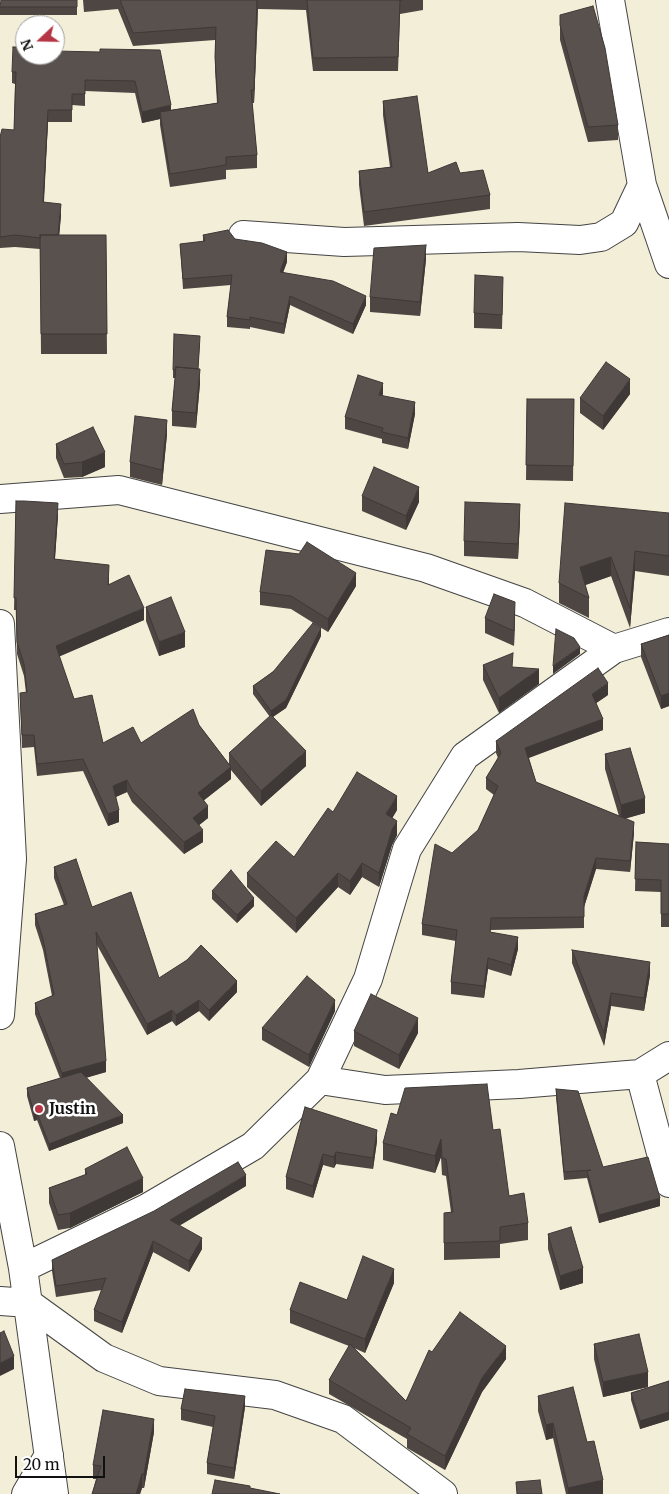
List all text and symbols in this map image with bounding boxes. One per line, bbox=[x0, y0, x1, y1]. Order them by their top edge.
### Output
north arrow bbox=[15, 15, 65, 65]
text: N bbox=[17, 37, 37, 53]
place label: Justin bbox=[49, 1099, 96, 1119]
marker: Justin bbox=[33, 1103, 45, 1115]
scale bar bbox=[18, 1446, 108, 1478]
text: 20 m bbox=[23, 1455, 60, 1474]

